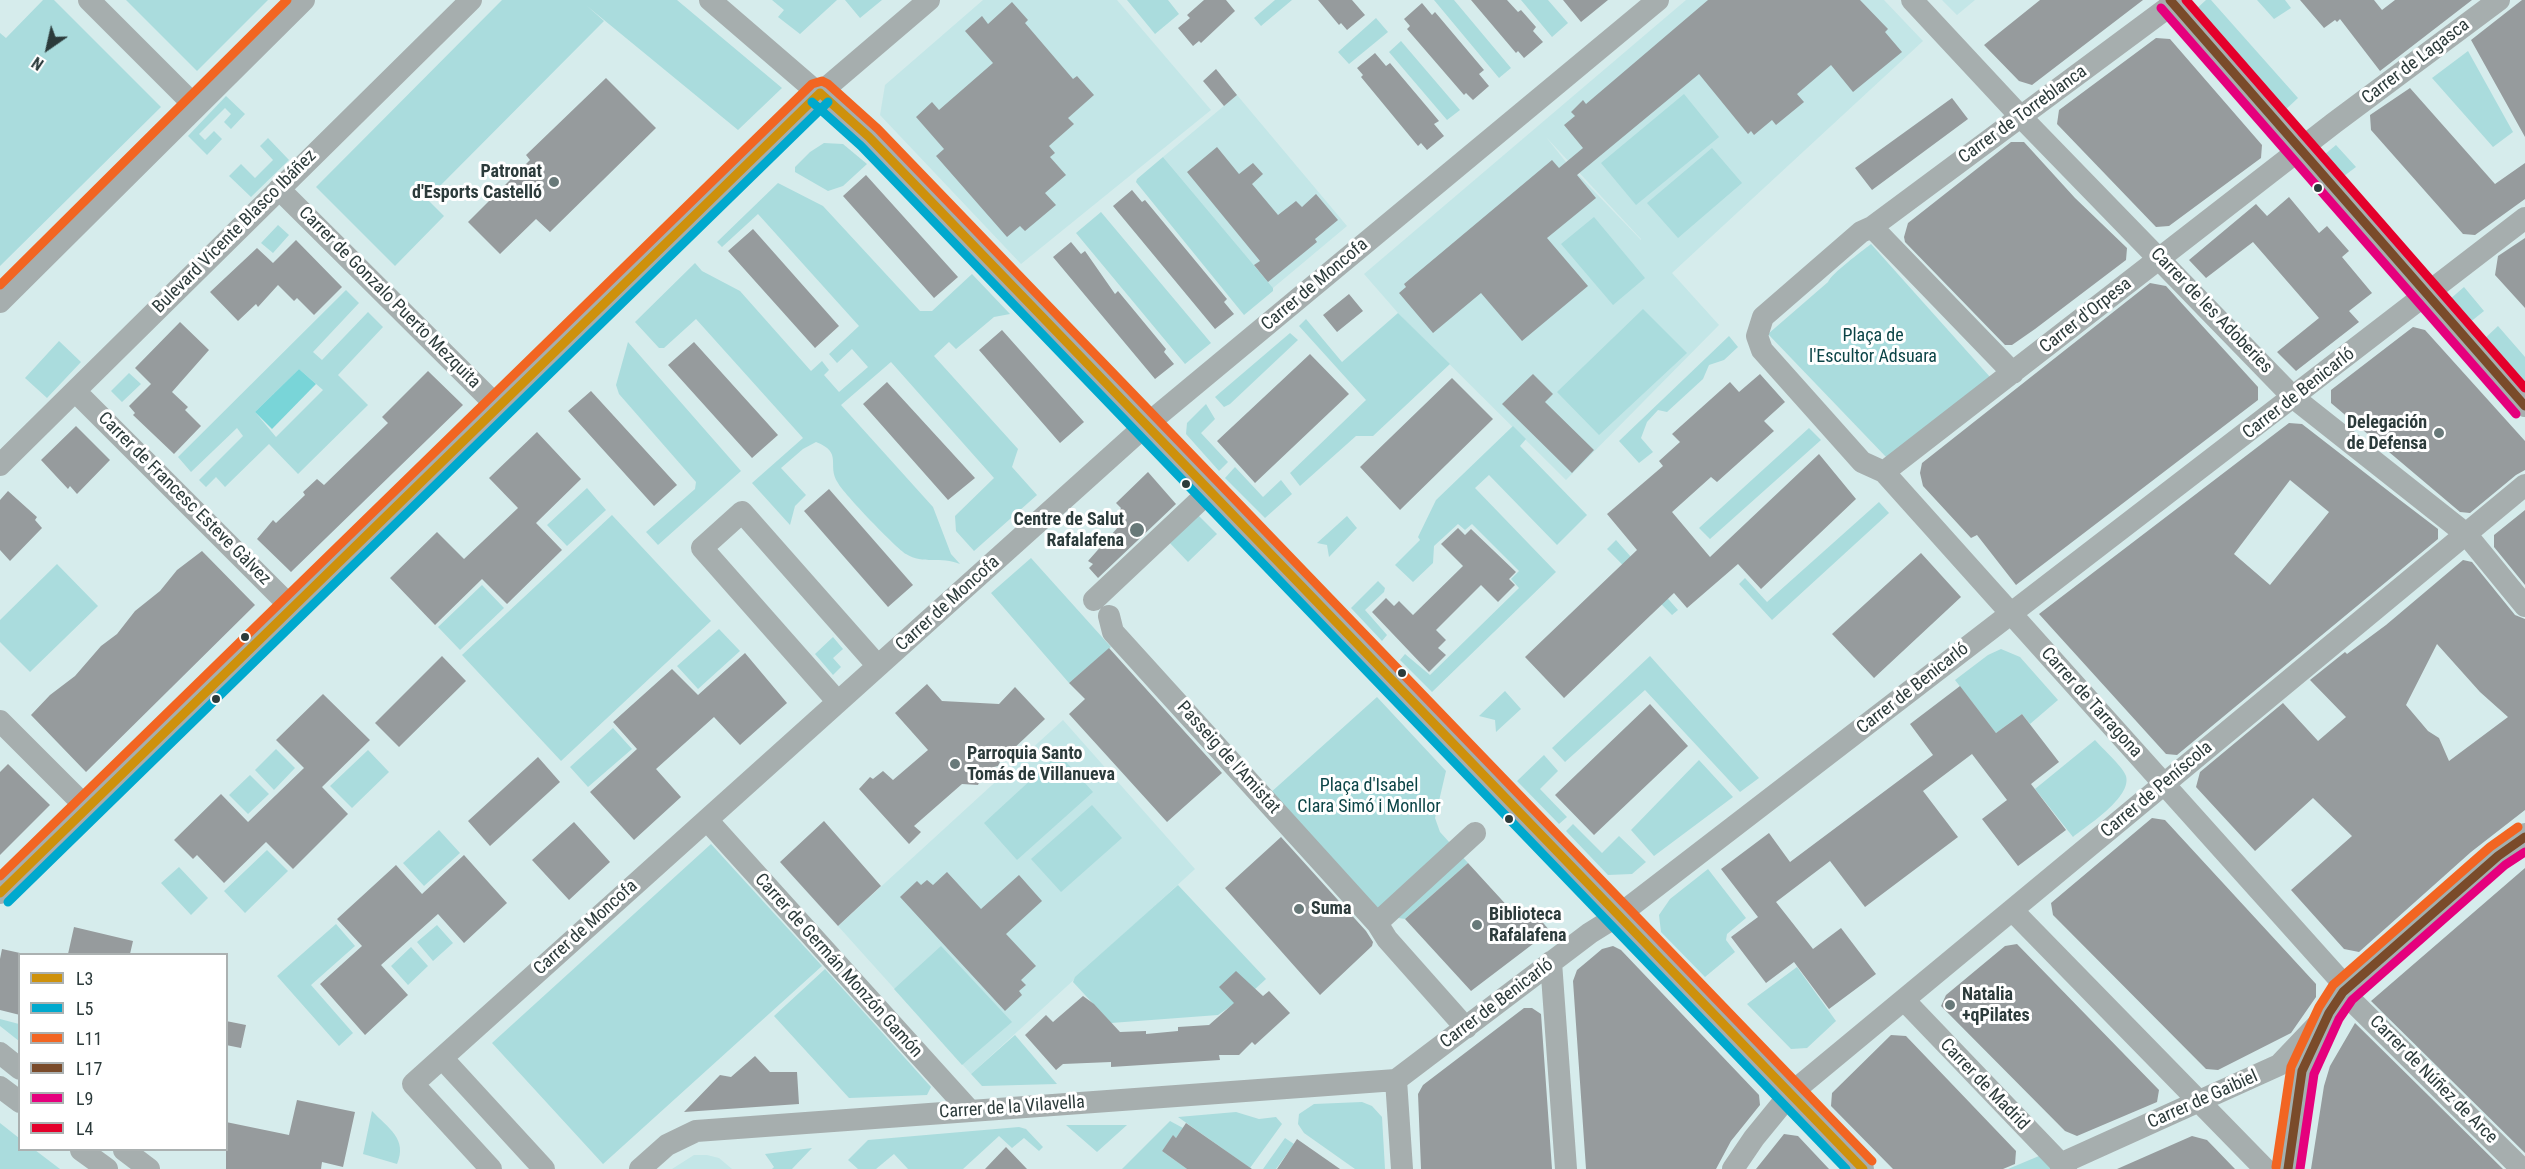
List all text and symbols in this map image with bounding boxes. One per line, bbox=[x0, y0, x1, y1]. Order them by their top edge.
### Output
street label: Carrer de Lagasca bbox=[2358, 15, 2474, 109]
north arrow bbox=[18, 18, 78, 78]
text: N bbox=[28, 53, 47, 74]
street label: Carrer de Torreblanca bbox=[1955, 61, 2091, 169]
street label: Bulevard Vicente Blasco Ibáñez bbox=[149, 146, 321, 318]
place label: Patronat d'Esports Castelló bbox=[412, 161, 542, 204]
marker: Patronat d'Esports Castelló bbox=[547, 175, 561, 189]
unlabelled marker bbox=[2312, 182, 2324, 194]
street label: Carrer de Gonzalo Puerto Mezquita bbox=[294, 203, 484, 393]
street label: Carrer de Moncofa bbox=[1257, 234, 1373, 336]
street label: Carrer de les Adoberies bbox=[2146, 244, 2276, 378]
street label: Carrer d'Orpesa bbox=[2036, 274, 2136, 358]
park label: Plaça de l'Escultor Adsuara bbox=[1809, 325, 1937, 368]
street label: Carrer de Benicarló bbox=[2239, 344, 2359, 444]
street label: Carrer de Francesc Esteve Gàlvez bbox=[93, 408, 275, 590]
place label: Delegación de Defensa bbox=[2347, 412, 2427, 454]
marker: Delegación de Defensa bbox=[2432, 426, 2446, 440]
unlabelled marker bbox=[1180, 478, 1192, 490]
place label: Centre de Salut Rafalafena bbox=[1013, 509, 1124, 552]
marker: Centre de Salut Rafalafena bbox=[1128, 521, 1146, 539]
street label: Carrer de Moncofa bbox=[892, 552, 1004, 656]
unlabelled marker bbox=[239, 631, 251, 643]
street label: Carrer de Benicarló bbox=[1853, 639, 1973, 739]
street label: Carrer de Tarragona bbox=[2036, 644, 2146, 762]
unlabelled marker bbox=[1396, 667, 1408, 679]
unlabelled marker bbox=[210, 693, 222, 705]
street label: Passeig de l'Amistat bbox=[1172, 697, 1284, 819]
street label: Carrer de Peníscola bbox=[2097, 737, 2217, 843]
place label: Parroquia Santo Tomás de Villanueva bbox=[967, 743, 1115, 786]
marker: Parroquia Santo Tomás de Villanueva bbox=[948, 757, 962, 771]
park label: Plaça d'Isabel Clara Simó i Monllor bbox=[1297, 775, 1441, 818]
unlabelled marker bbox=[1503, 813, 1515, 825]
street label: Carrer de Germán Monzón Gamón bbox=[750, 869, 926, 1063]
street label: Carrer de Moncofa bbox=[530, 876, 642, 980]
place label: Suma bbox=[1311, 898, 1351, 920]
marker: Suma bbox=[1292, 902, 1306, 916]
place label: Biblioteca Rafalafena bbox=[1489, 904, 1566, 946]
marker: Biblioteca Rafalafena bbox=[1470, 918, 1484, 932]
legend bbox=[18, 953, 228, 1151]
street label: Carrer de Benicarló bbox=[1436, 954, 1558, 1054]
text: L3 bbox=[76, 968, 93, 989]
place label: Natalia +qPilates bbox=[1962, 984, 2030, 1026]
text: L5 bbox=[76, 998, 93, 1019]
marker: Natalia +qPilates bbox=[1943, 998, 1957, 1012]
street label: Carrer de Núñez de Arce bbox=[2364, 1011, 2502, 1149]
text: L11 bbox=[76, 1028, 102, 1049]
street label: Carrer de Madrid bbox=[1935, 1035, 2033, 1135]
text: L17 bbox=[76, 1058, 102, 1079]
street label: Carrer de Gaibiel bbox=[2145, 1066, 2261, 1134]
text: L9 bbox=[76, 1088, 93, 1109]
street label: Carrer de la Vilavella bbox=[939, 1092, 1085, 1124]
text: L4 bbox=[76, 1118, 93, 1139]

